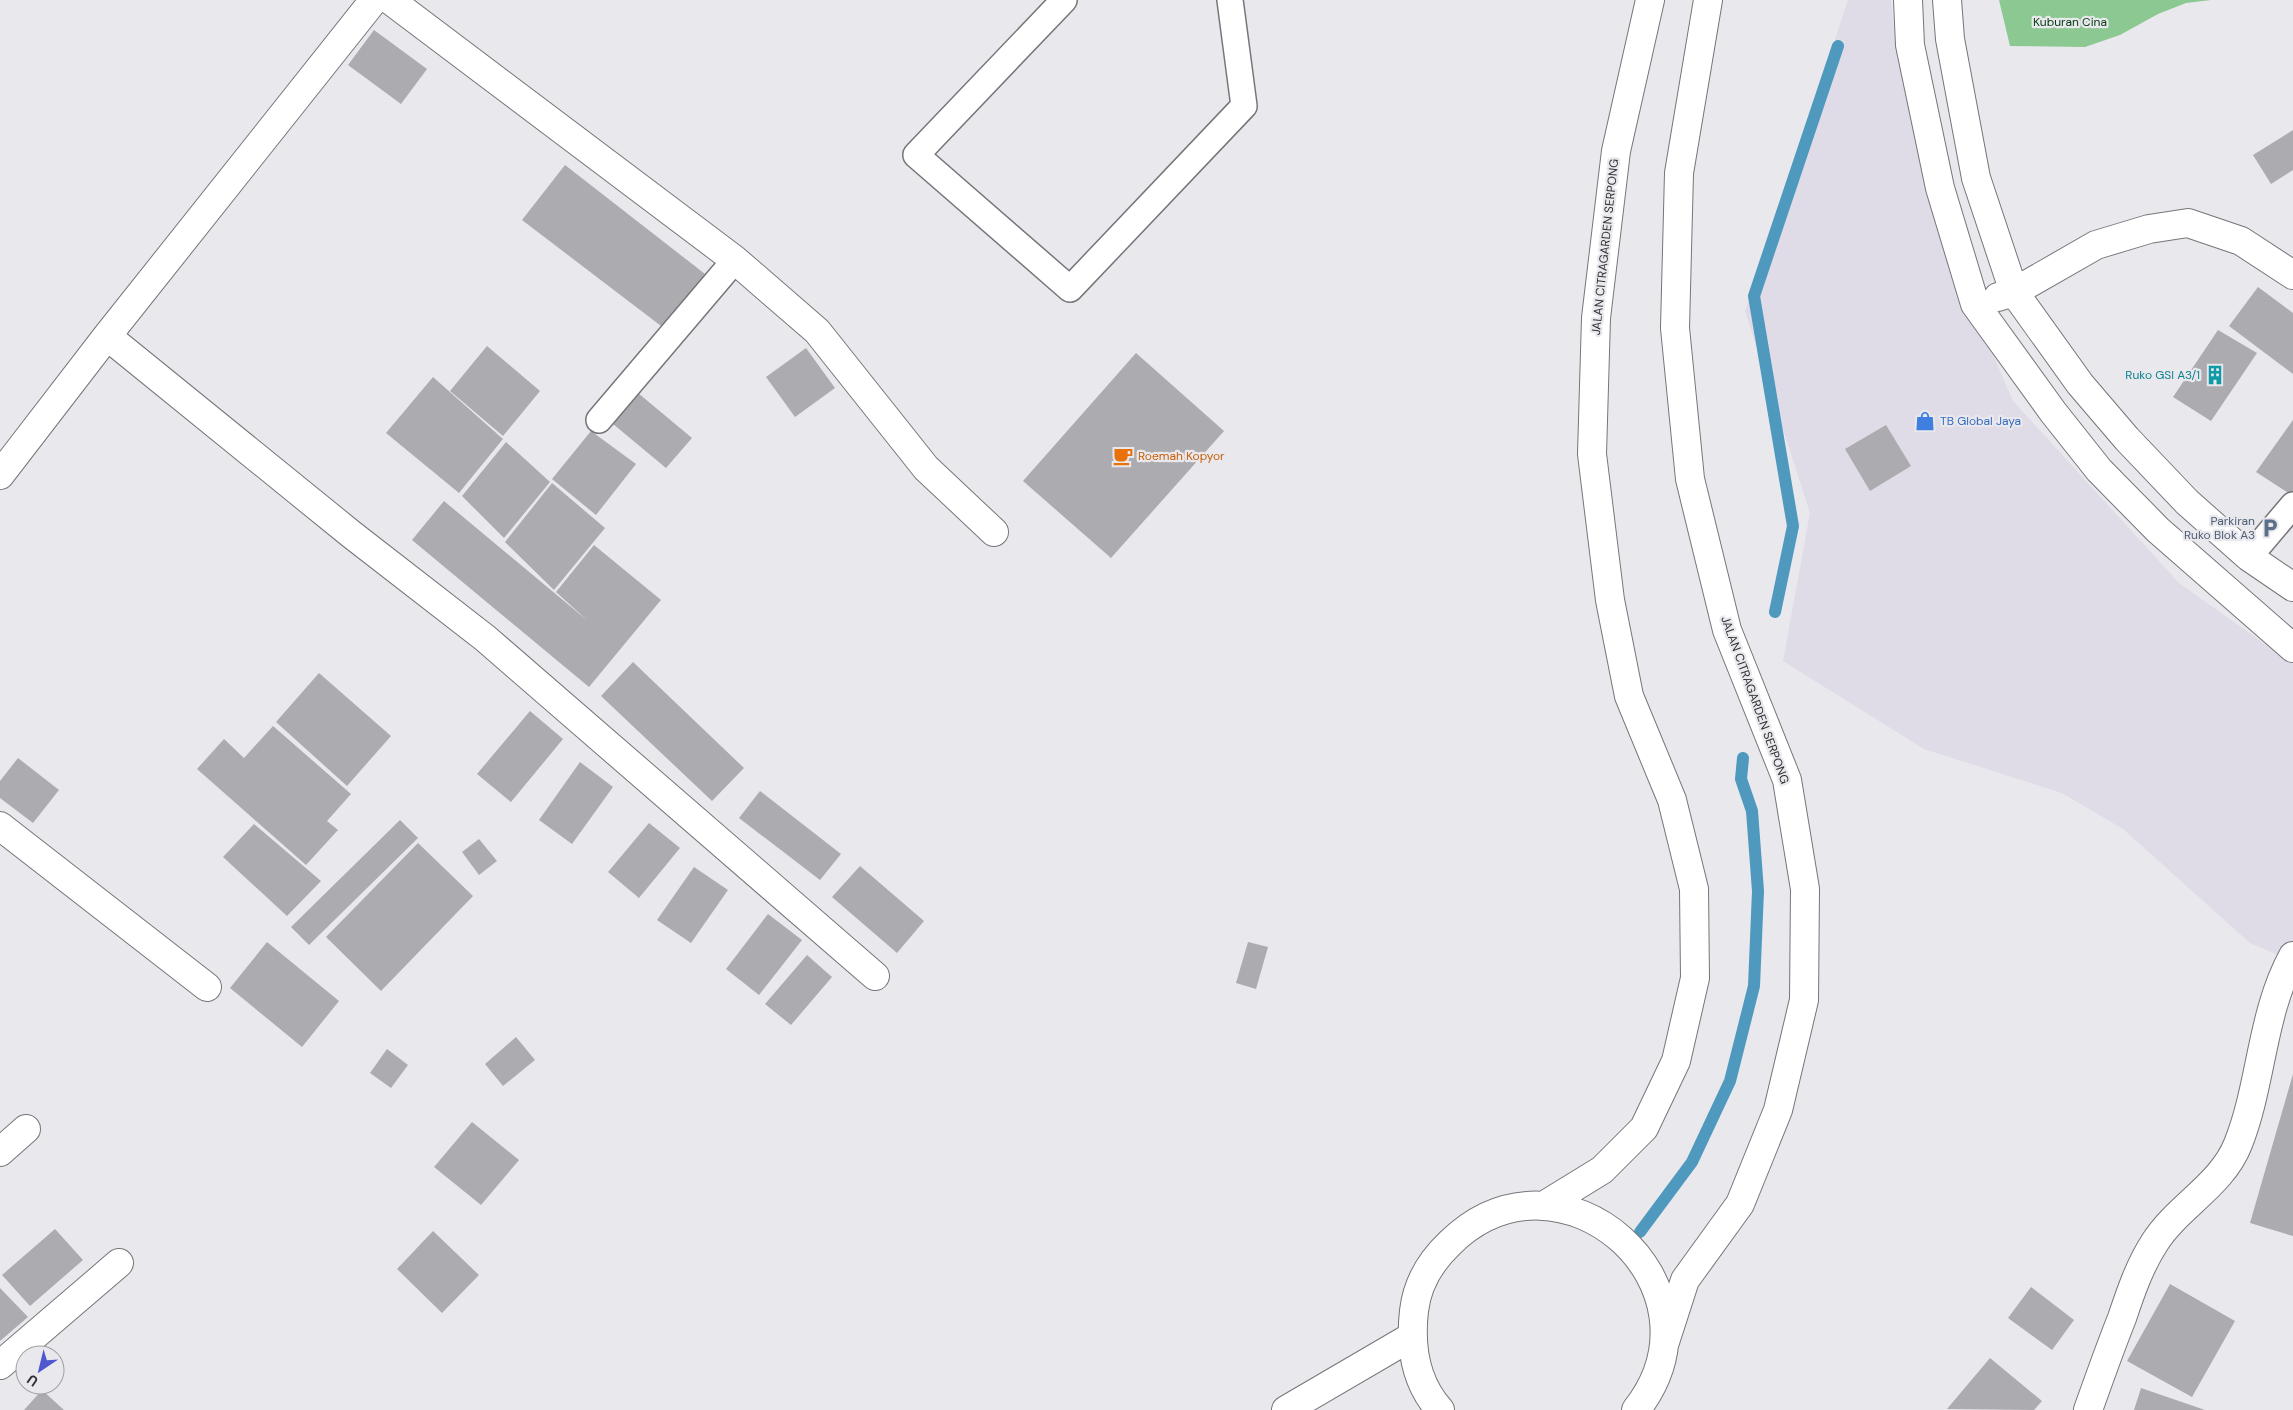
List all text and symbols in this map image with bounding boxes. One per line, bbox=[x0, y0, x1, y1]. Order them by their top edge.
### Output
park label: Kuburan Cina bbox=[2033, 14, 2107, 30]
street label: JALAN CITRAGARDEN SERPONG bbox=[1588, 158, 1622, 336]
building icon: Ruko GSI A3/1 bbox=[2204, 364, 2226, 386]
place label: Ruko GSI A3/1 bbox=[2125, 367, 2200, 383]
shop icon: TB Global Jaya bbox=[1914, 410, 1936, 432]
place label: TB Global Jaya bbox=[1940, 413, 2021, 429]
cafe icon: Roemah Kopyor bbox=[1112, 445, 1134, 467]
place label: Roemah Kopyor bbox=[1138, 448, 1225, 464]
place label: Parkiran Ruko Blok A3 bbox=[2184, 513, 2255, 543]
parking icon: Parkiran Ruko Blok A3 bbox=[2259, 517, 2281, 539]
street label: JALAN CITRAGARDEN SERPONG bbox=[1717, 614, 1793, 786]
north arrow bbox=[15, 1345, 65, 1395]
text: U bbox=[23, 1371, 42, 1391]

